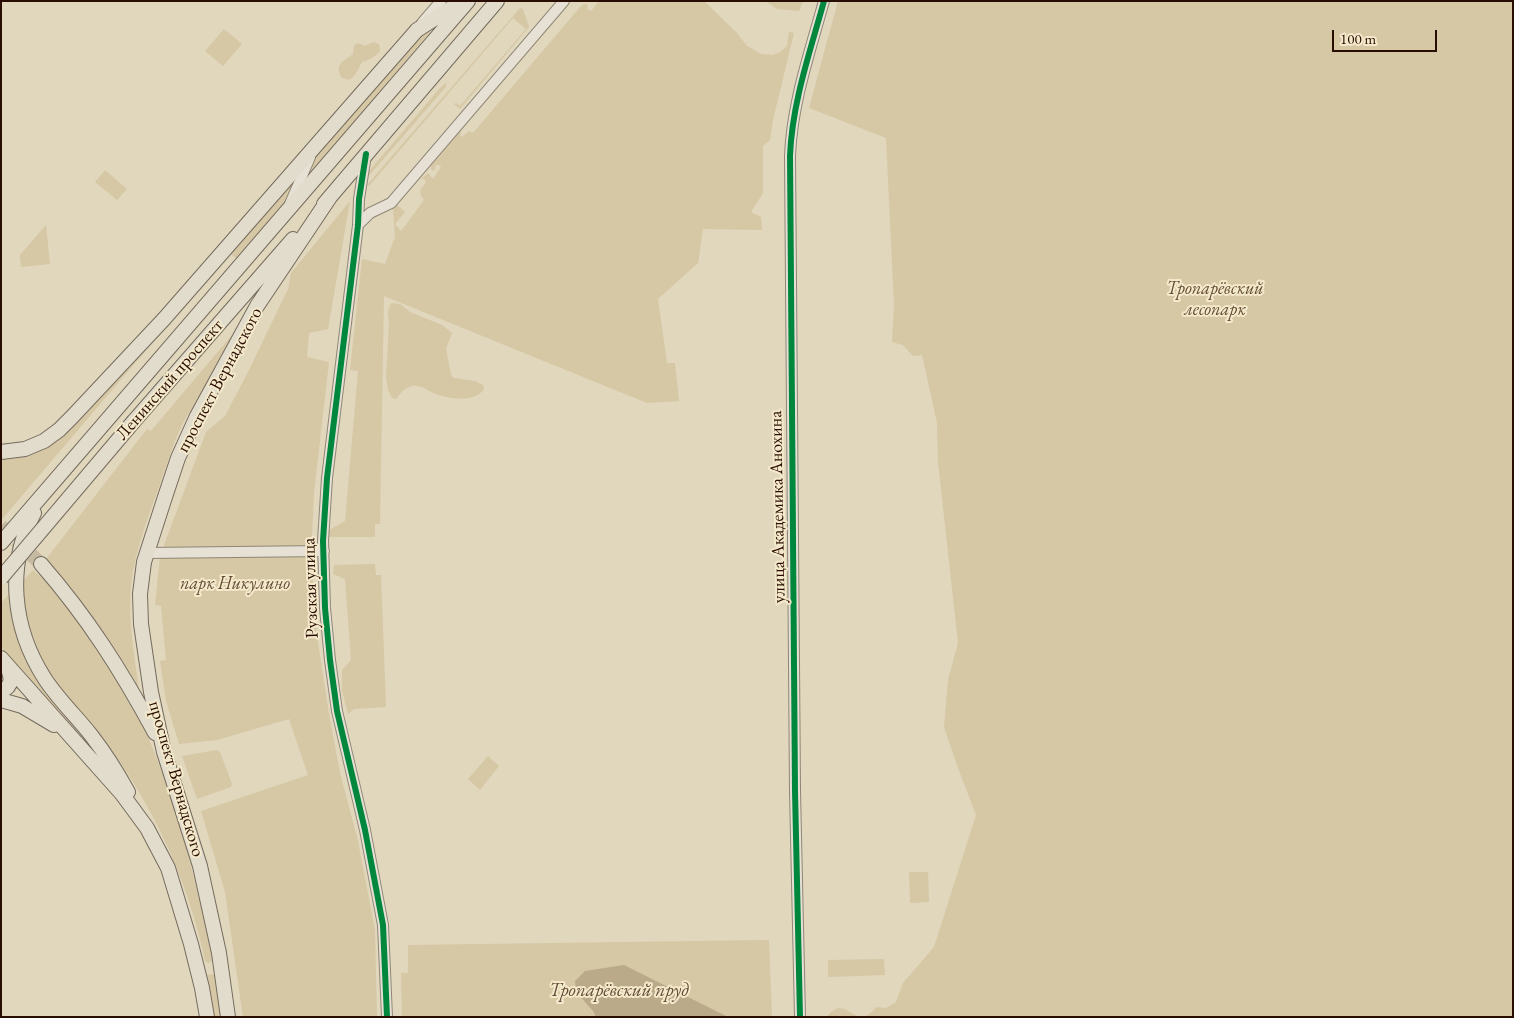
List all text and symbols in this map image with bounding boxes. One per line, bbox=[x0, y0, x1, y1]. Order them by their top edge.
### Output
scale bar bbox=[1334, 20, 1439, 52]
text: 100 m bbox=[1340, 29, 1376, 48]
park label: Тропарёвский лесопарк bbox=[1167, 278, 1263, 320]
street label: проспект Вернадского bbox=[173, 304, 267, 456]
street label: Ленинский проспект bbox=[112, 315, 228, 445]
street label: улица Академика Анохина bbox=[766, 411, 790, 603]
street label: Рузская улица bbox=[298, 537, 324, 639]
park label: парк Никулино bbox=[180, 573, 290, 595]
street label: проспект Вернадского bbox=[143, 699, 209, 859]
water label: Тропарёвский пруд bbox=[549, 980, 689, 1002]

